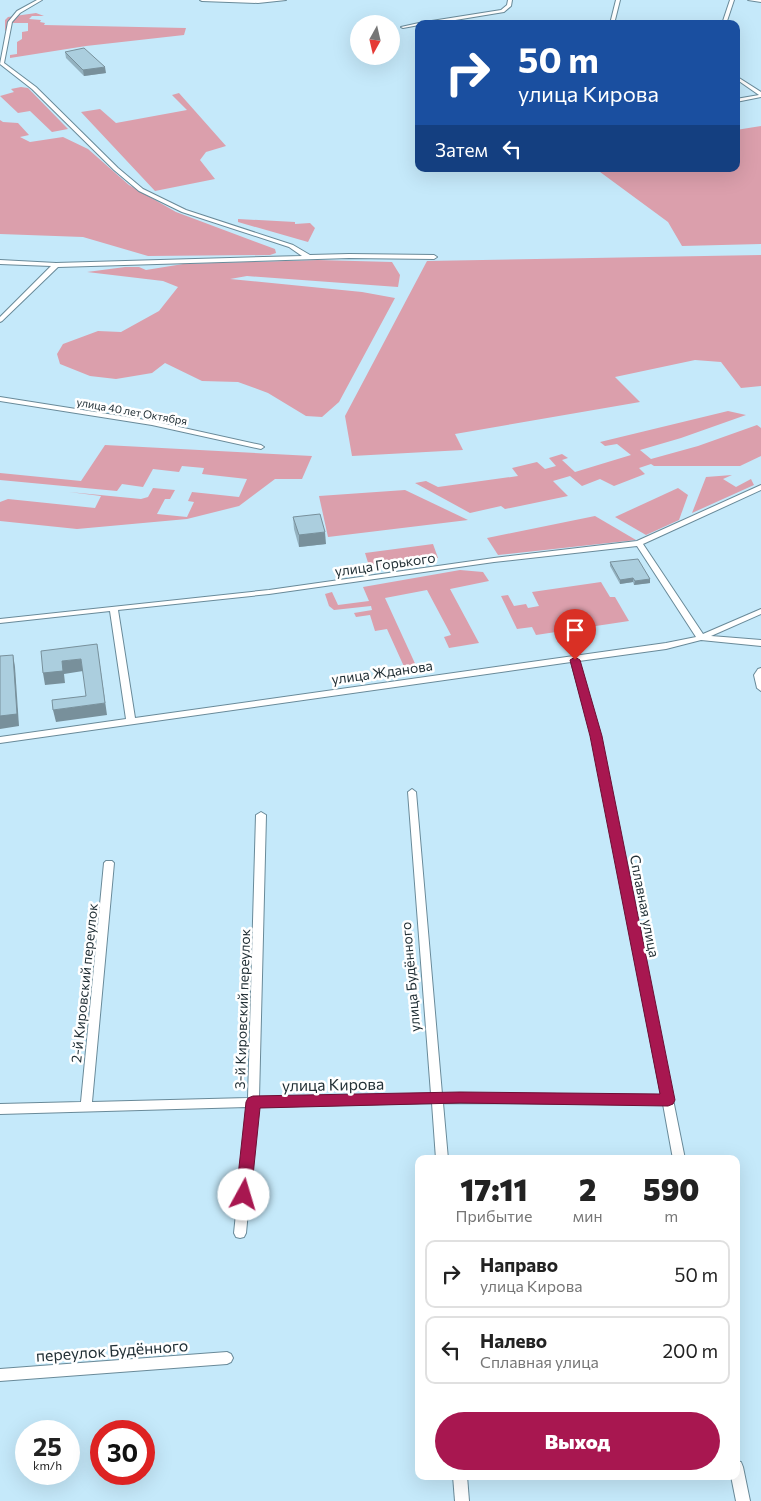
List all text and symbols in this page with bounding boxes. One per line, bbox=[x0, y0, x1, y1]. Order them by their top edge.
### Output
north arrow bbox=[350, 15, 400, 65]
map controls bbox=[350, 15, 400, 65]
text: 50 m bbox=[518, 37, 599, 80]
icon: right bbox=[435, 40, 500, 105]
text: улица Кирова bbox=[518, 80, 659, 107]
icon: left bbox=[498, 135, 526, 163]
text: Затем bbox=[435, 138, 488, 161]
street label: улица 40 лет Октября bbox=[76, 395, 188, 427]
street label: улица Горького bbox=[334, 549, 436, 579]
pin bbox=[554, 609, 596, 660]
icon: arrive bbox=[561, 616, 589, 644]
street label: улица Жданова bbox=[330, 656, 434, 688]
street label: Сплавная улица bbox=[627, 853, 663, 959]
street label: 2-й Кировский переулок bbox=[67, 902, 101, 1064]
street label: улица Будённого bbox=[397, 921, 423, 1033]
street label: 3-й Кировский переулок bbox=[231, 928, 253, 1090]
street label: улица Кирова bbox=[282, 1074, 384, 1094]
position arrow bbox=[217, 1168, 269, 1220]
text: 17:11 bbox=[460, 1170, 528, 1207]
text: 2 bbox=[579, 1170, 596, 1207]
text: 590 bbox=[643, 1170, 699, 1207]
text: Прибытие bbox=[455, 1206, 532, 1225]
text: мин bbox=[573, 1206, 603, 1225]
text: m bbox=[664, 1206, 678, 1225]
text: Направо bbox=[480, 1253, 558, 1276]
icon: right bbox=[437, 1260, 465, 1288]
text: 50 m bbox=[674, 1263, 718, 1286]
text: улица Кирова bbox=[480, 1276, 582, 1295]
text: Налево bbox=[480, 1329, 547, 1352]
street label: переулок Будённого bbox=[35, 1335, 189, 1365]
icon: left bbox=[437, 1336, 465, 1364]
text: 200 m bbox=[663, 1339, 718, 1362]
text: Сплавная улица bbox=[480, 1352, 599, 1371]
button: Выход bbox=[435, 1412, 720, 1470]
speed limit sign: 30 bbox=[90, 1420, 155, 1485]
text: 25 bbox=[33, 1431, 62, 1461]
text: km/h bbox=[33, 1458, 62, 1472]

